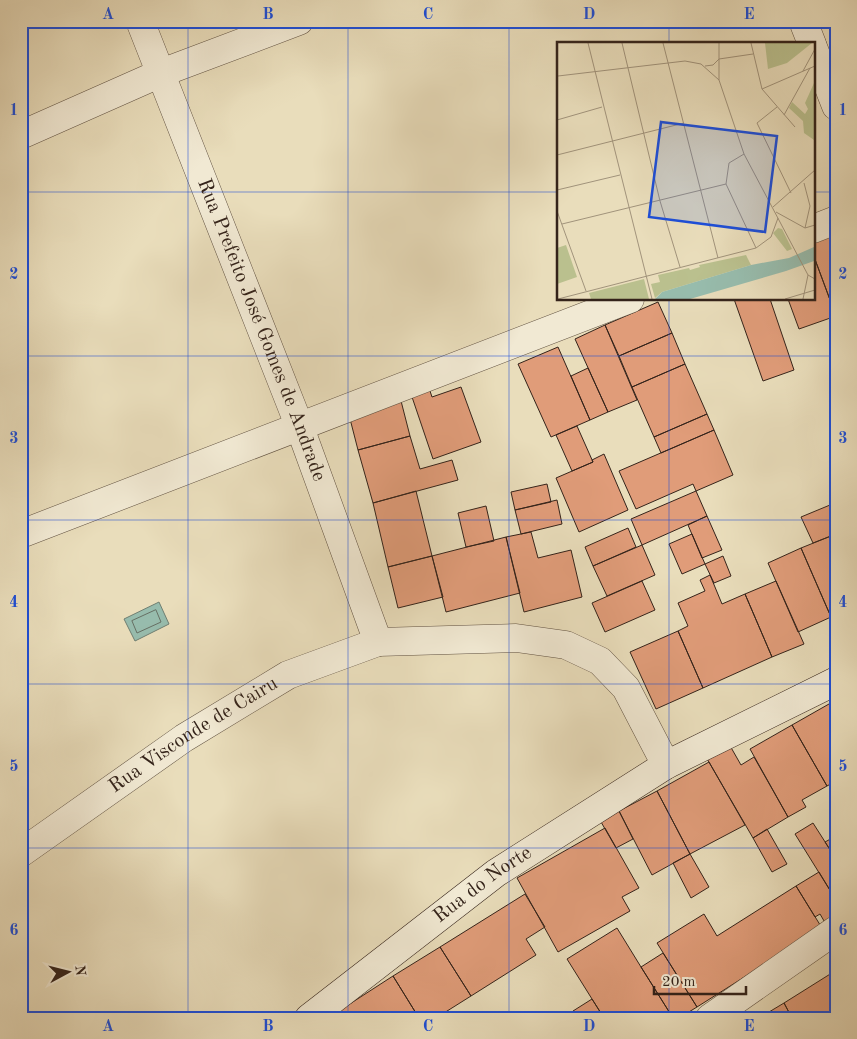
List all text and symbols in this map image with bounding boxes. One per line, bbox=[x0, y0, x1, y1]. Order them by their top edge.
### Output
text: A bbox=[102, 7, 114, 23]
text: B bbox=[262, 7, 274, 23]
text: C bbox=[423, 7, 433, 23]
text: D bbox=[583, 7, 595, 23]
text: E bbox=[743, 7, 755, 23]
inset map bbox=[557, 42, 814, 300]
text: 1 bbox=[9, 103, 19, 119]
text: 1 bbox=[838, 103, 848, 119]
street label: Rua Prefeito José Gomes de Andrade bbox=[193, 176, 329, 484]
text: 2 bbox=[9, 267, 19, 283]
text: 2 bbox=[838, 267, 848, 283]
text: 3 bbox=[9, 431, 19, 447]
text: 3 bbox=[838, 431, 848, 447]
text: 4 bbox=[9, 595, 19, 611]
text: 4 bbox=[838, 595, 848, 611]
street label: Rua Visconde de Cairu bbox=[106, 673, 282, 797]
text: 5 bbox=[9, 759, 19, 775]
text: 5 bbox=[838, 759, 848, 775]
street label: Rua do Norte bbox=[430, 843, 536, 927]
text: 6 bbox=[9, 923, 19, 939]
text: 6 bbox=[838, 923, 848, 939]
north arrow bbox=[42, 946, 92, 996]
text: N bbox=[72, 964, 88, 977]
scale bar bbox=[654, 964, 747, 996]
text: 20 m bbox=[662, 975, 696, 990]
text: A bbox=[102, 1019, 114, 1035]
text: B bbox=[262, 1019, 274, 1035]
text: C bbox=[423, 1019, 433, 1035]
text: D bbox=[583, 1019, 595, 1035]
text: E bbox=[743, 1019, 755, 1035]

